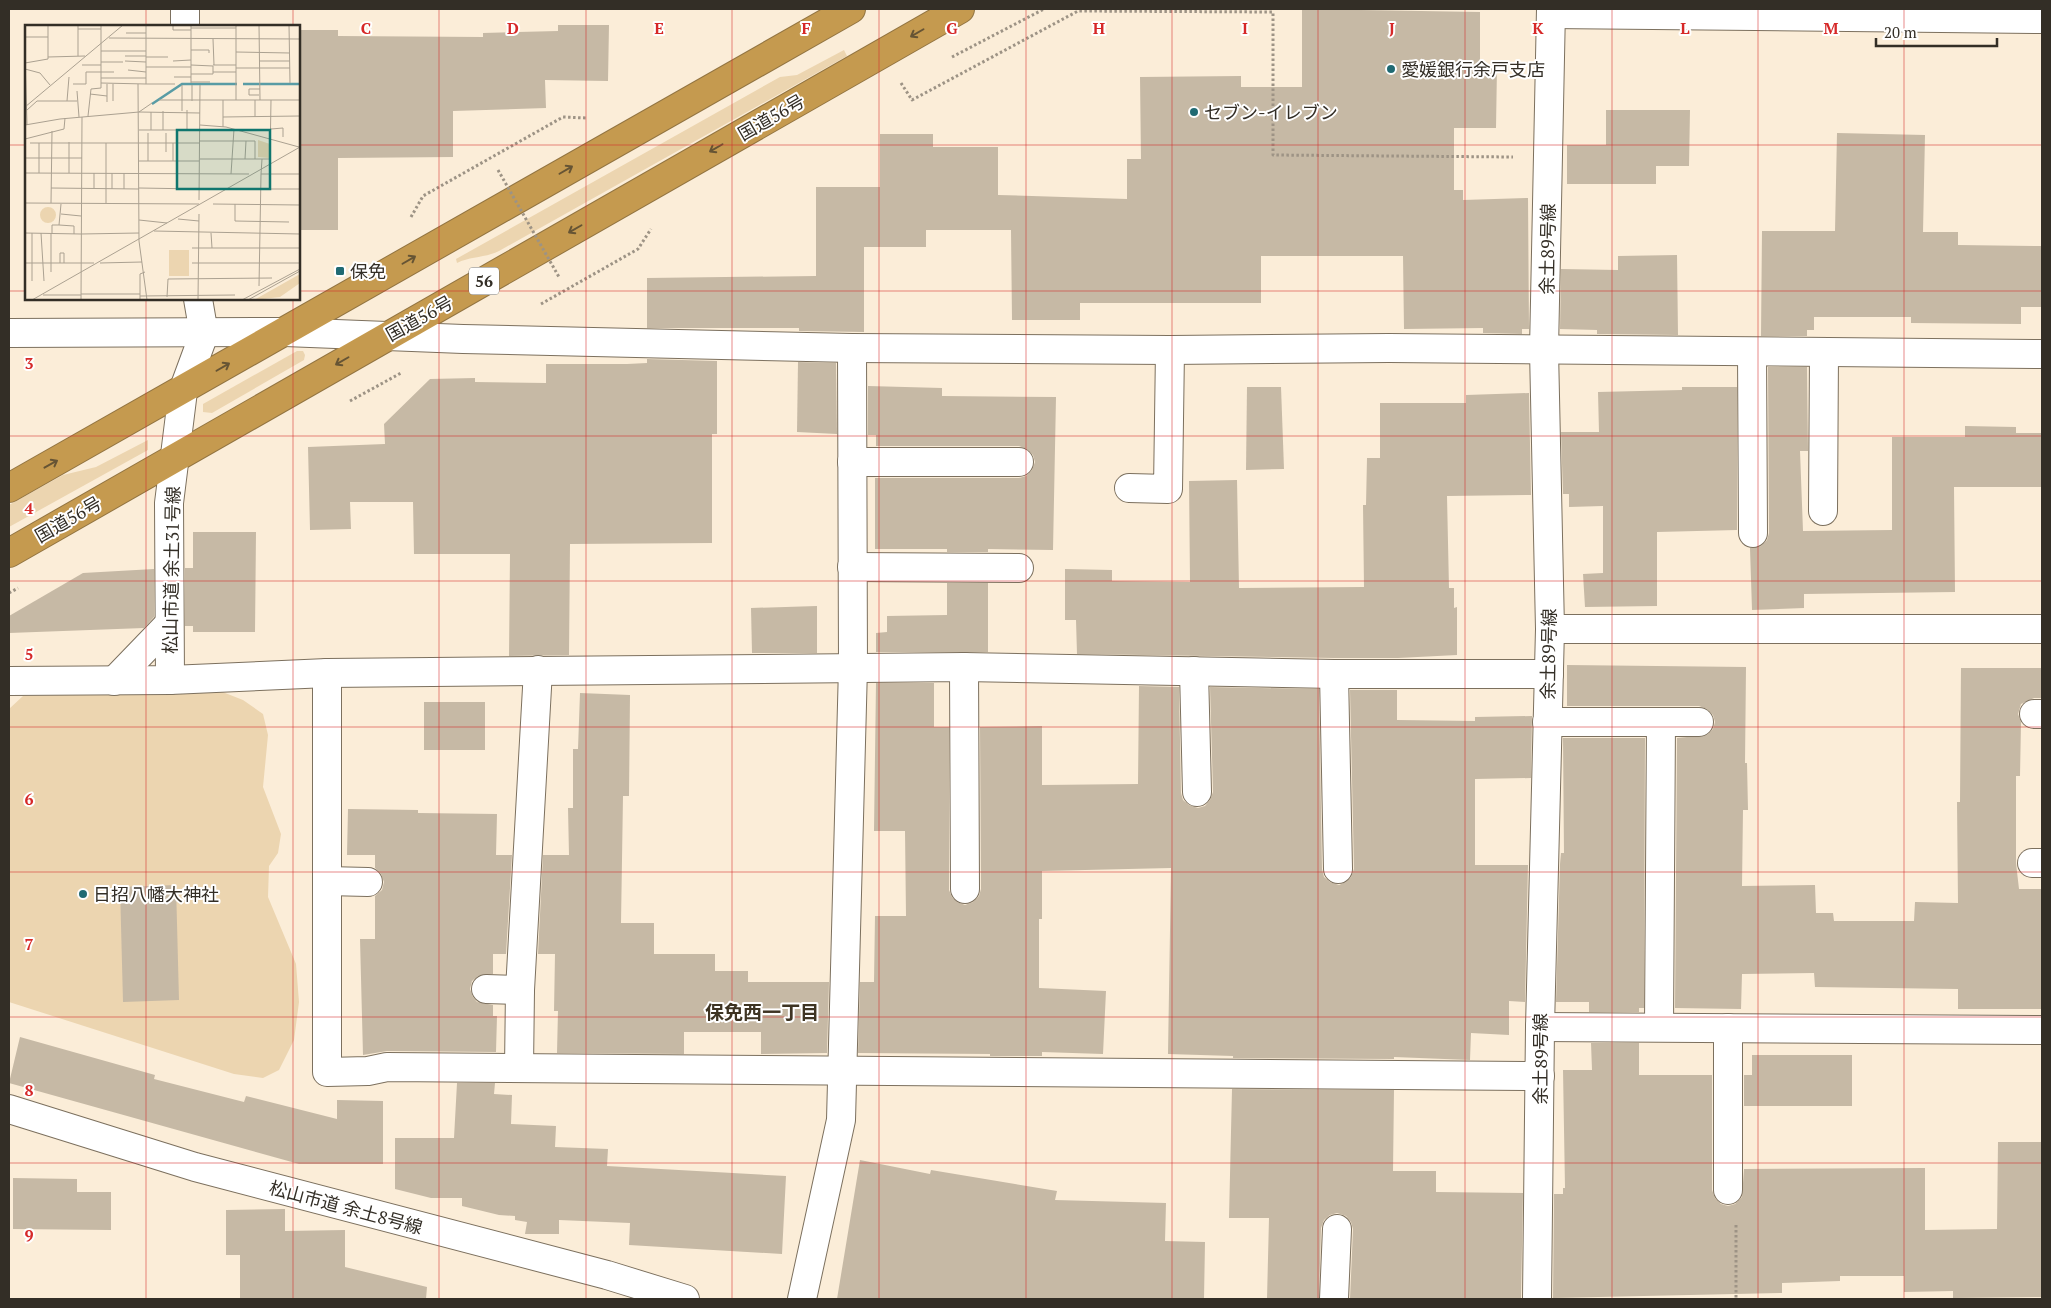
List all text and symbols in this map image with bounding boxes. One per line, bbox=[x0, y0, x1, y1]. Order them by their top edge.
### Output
scale bar bbox=[1876, 15, 1997, 47]
text: C bbox=[361, 17, 371, 39]
text: D bbox=[507, 17, 519, 39]
text: E bbox=[654, 17, 664, 39]
text: F bbox=[801, 17, 811, 39]
text: G bbox=[946, 17, 958, 39]
text: H bbox=[1093, 17, 1105, 39]
text: I bbox=[1242, 17, 1248, 39]
text: J bbox=[1389, 17, 1395, 39]
text: K bbox=[1532, 17, 1544, 39]
text: L bbox=[1680, 17, 1690, 39]
text: M bbox=[1824, 17, 1839, 39]
text: 20 m bbox=[1884, 22, 1917, 42]
inset map bbox=[25, 25, 300, 300]
one-way arrow bbox=[910, 28, 925, 38]
place label: 愛媛銀行余戸支店 bbox=[1401, 57, 1545, 81]
marker: 愛媛銀行余戸支店 bbox=[1385, 63, 1397, 75]
street label: 国道56号 bbox=[733, 88, 809, 146]
place label: セブン-イレブン bbox=[1204, 100, 1338, 124]
marker: セブン-イレブン bbox=[1188, 106, 1200, 118]
one-way arrow bbox=[709, 144, 723, 154]
one-way arrow bbox=[558, 165, 572, 175]
street label: 余土89号線 bbox=[1534, 203, 1560, 295]
one-way arrow bbox=[568, 225, 582, 235]
one-way arrow bbox=[402, 254, 416, 264]
place label: 保免 bbox=[350, 259, 386, 283]
marker: 保免 bbox=[334, 265, 346, 277]
road number: 56 bbox=[469, 268, 499, 294]
street label: 国道56号 bbox=[381, 290, 457, 346]
text: 3 bbox=[24, 352, 34, 374]
one-way arrow bbox=[335, 357, 350, 367]
one-way arrow bbox=[216, 362, 230, 372]
one-way arrow bbox=[44, 459, 58, 469]
street label: 松山市道 余土31号線 bbox=[158, 486, 184, 654]
street label: 国道56号 bbox=[30, 490, 106, 548]
text: 4 bbox=[24, 497, 34, 519]
street label: 余土89号線 bbox=[1535, 608, 1561, 700]
text: 5 bbox=[24, 643, 34, 665]
text: 6 bbox=[24, 788, 34, 810]
place label: 日招八幡大神社 bbox=[93, 882, 219, 906]
marker: 日招八幡大神社 bbox=[77, 888, 89, 900]
text: 7 bbox=[24, 933, 34, 955]
district label: 保免西一丁目 bbox=[705, 999, 819, 1024]
street label: 余土89号線 bbox=[1528, 1013, 1552, 1105]
text: 8 bbox=[24, 1079, 34, 1101]
street label: 松山市道 余土8号線 bbox=[267, 1175, 425, 1239]
text: 9 bbox=[24, 1224, 34, 1246]

